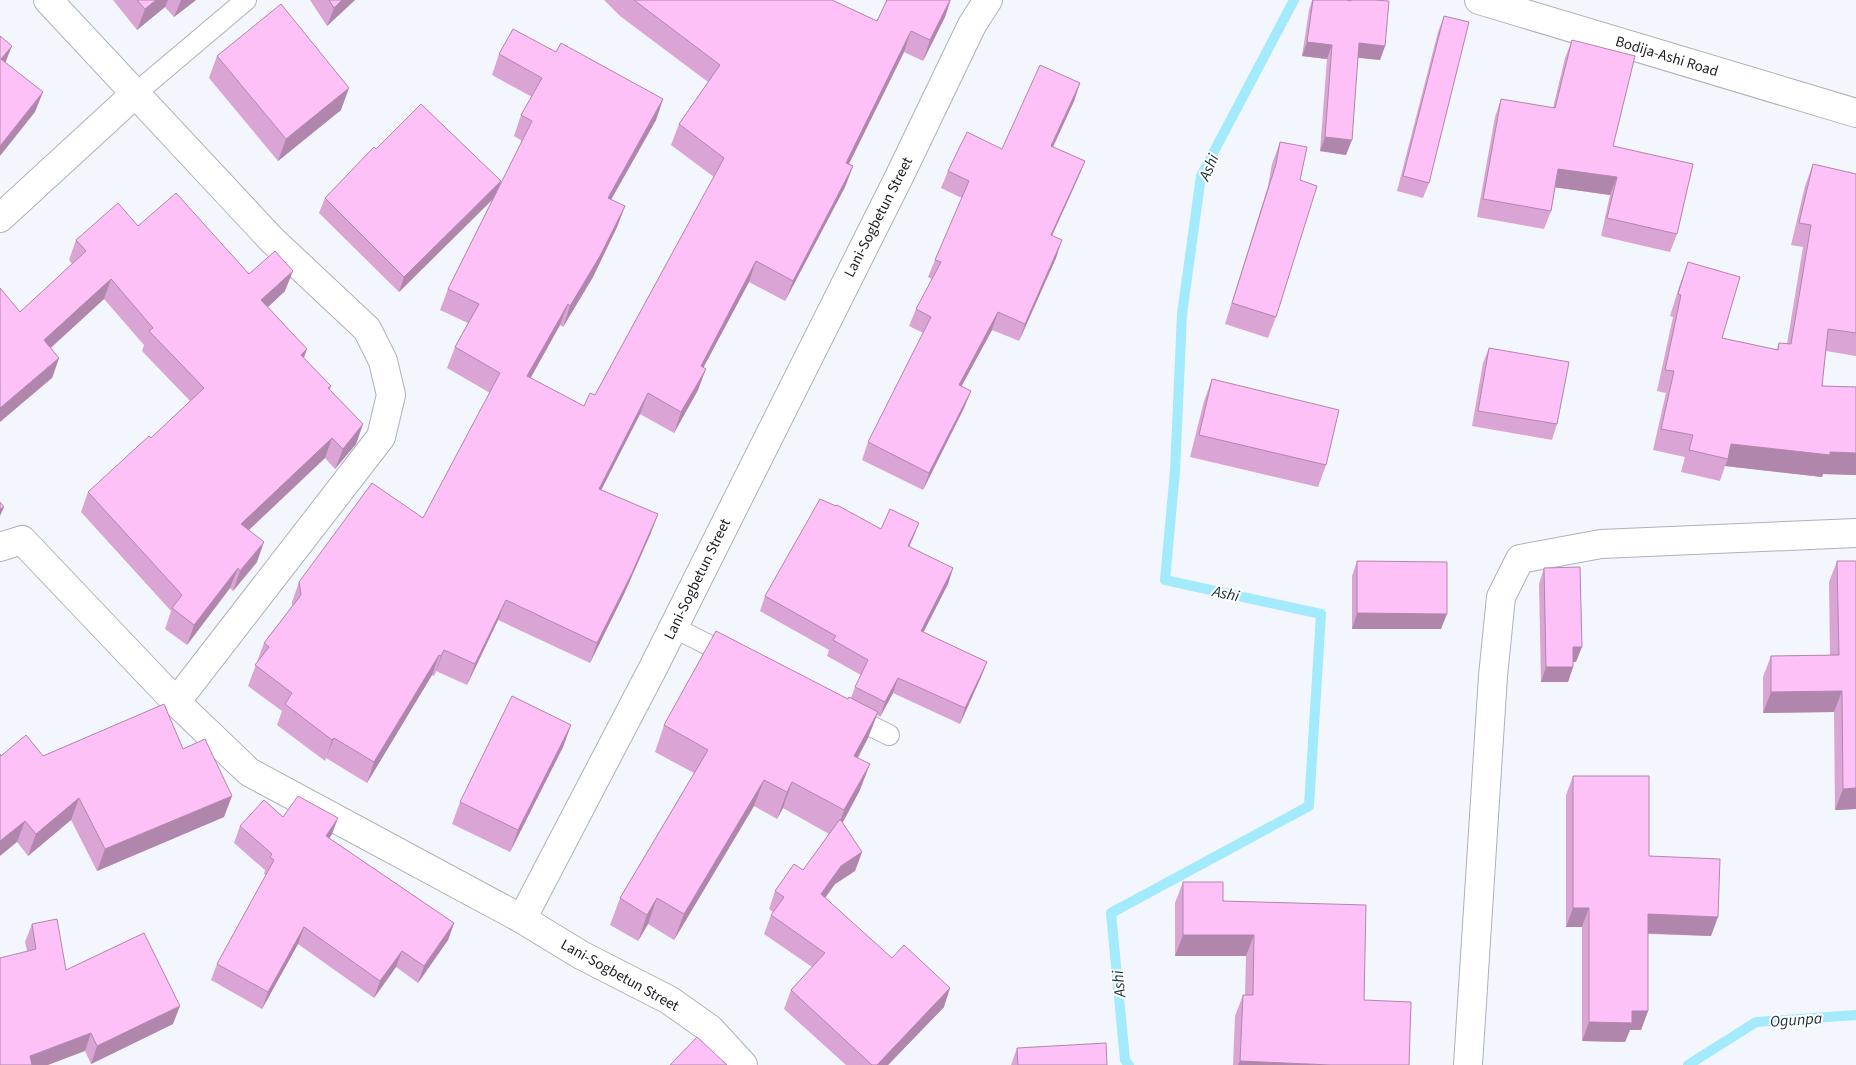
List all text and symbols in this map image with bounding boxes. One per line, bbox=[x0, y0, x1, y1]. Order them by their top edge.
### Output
street label: Bodija-Ashi Road bbox=[1613, 31, 1721, 82]
water label: Ashi bbox=[1193, 151, 1224, 185]
street label: Lani-Sogbetun Street bbox=[839, 153, 918, 281]
street label: Lani-Sogbetun Street bbox=[659, 515, 736, 643]
water label: Ashi bbox=[1209, 580, 1241, 608]
street label: Lani-Sogbetun Street bbox=[557, 934, 683, 1017]
water label: Ashi bbox=[1107, 969, 1131, 999]
water label: Ogunpa bbox=[1769, 1007, 1823, 1033]

